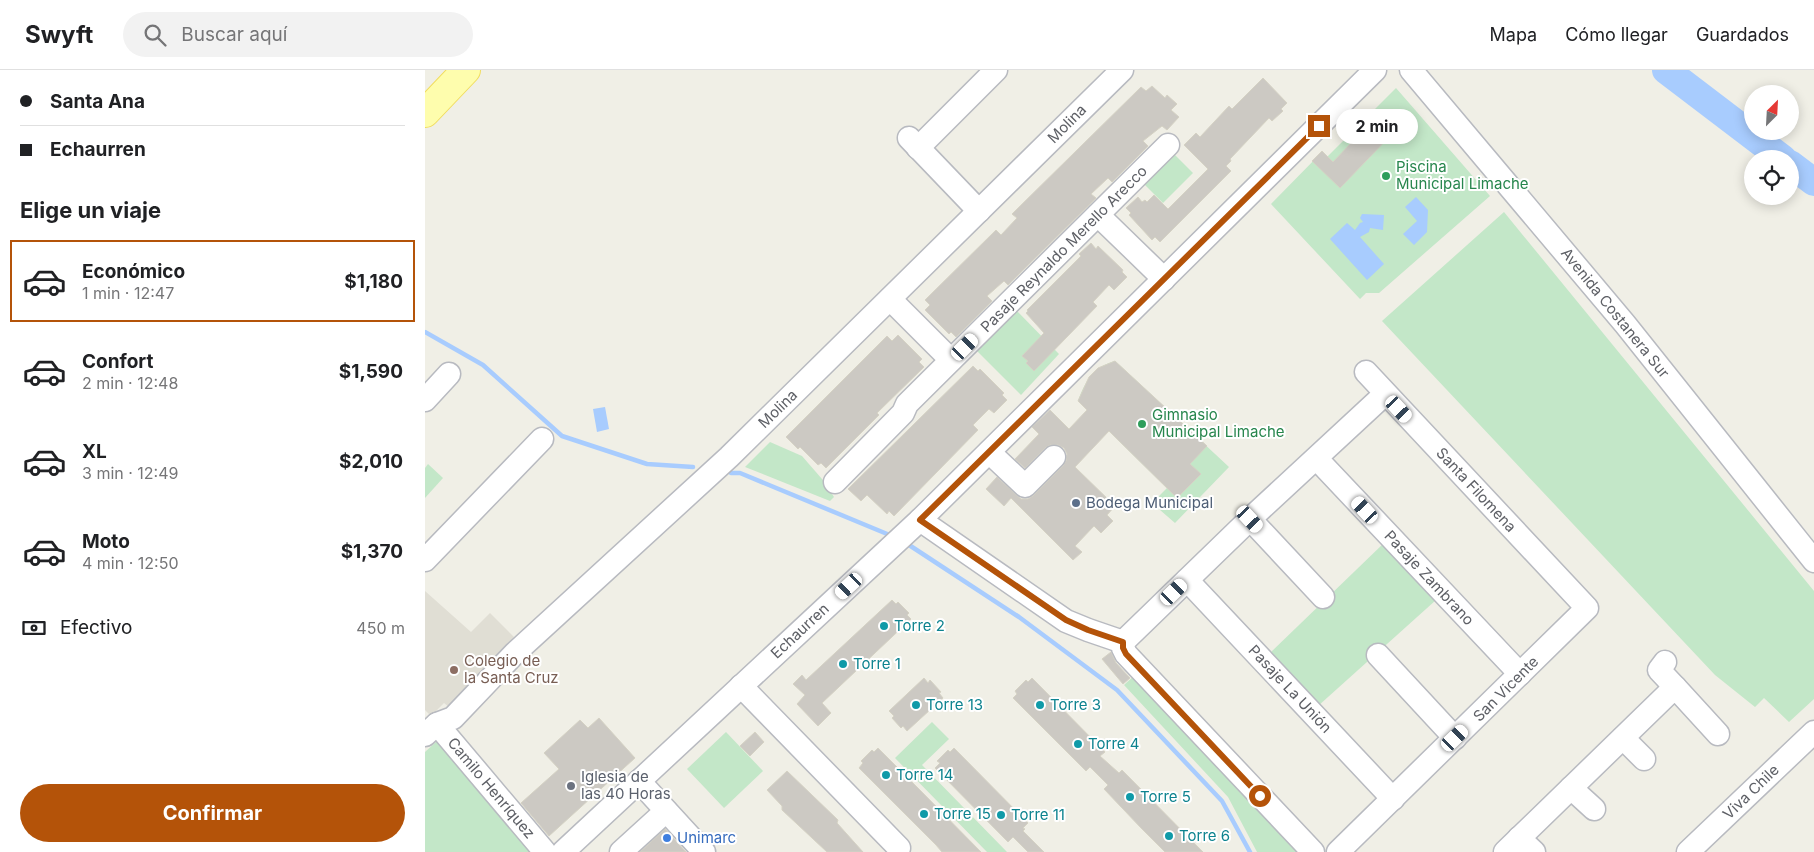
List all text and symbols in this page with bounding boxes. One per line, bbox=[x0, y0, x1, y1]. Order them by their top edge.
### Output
search box bbox=[123, 12, 473, 57]
text: Swyft bbox=[25, 20, 93, 49]
icon: search bbox=[141, 21, 169, 49]
text: Buscar aquí bbox=[181, 23, 287, 46]
text: Mapa bbox=[1490, 24, 1537, 45]
text: Cómo llegar bbox=[1565, 24, 1668, 45]
text: Guardados bbox=[1696, 24, 1789, 45]
north arrow bbox=[1744, 85, 1799, 140]
map controls bbox=[1744, 85, 1799, 205]
text: Santa Ana bbox=[50, 90, 145, 113]
street label: Molina bbox=[1043, 100, 1090, 147]
callout: 2 min bbox=[1337, 108, 1419, 144]
route end bbox=[1308, 115, 1330, 137]
text: 2 min bbox=[1356, 116, 1398, 136]
text: Echaurren bbox=[50, 138, 146, 161]
button: locate bbox=[1744, 150, 1799, 205]
place label: Piscina Municipal Limache bbox=[1396, 157, 1529, 193]
street label: Pasaje Reynaldo Merello Arecco bbox=[976, 161, 1151, 336]
marker: Piscina Municipal Limache bbox=[1380, 170, 1392, 182]
text: Elige un viaje bbox=[20, 197, 161, 223]
street label: Avenida Costanera Sur bbox=[1557, 244, 1674, 382]
icon: car bbox=[22, 259, 67, 304]
text: Económico bbox=[82, 260, 185, 283]
text: $1,180 bbox=[344, 270, 403, 293]
text: 1 min · 12:47 bbox=[82, 283, 174, 303]
car bbox=[949, 331, 980, 363]
icon: car bbox=[22, 349, 67, 394]
text: Confort bbox=[82, 350, 153, 373]
text: $1,590 bbox=[339, 360, 403, 383]
text: 2 min · 12:48 bbox=[82, 373, 178, 393]
street label: Molina bbox=[754, 385, 801, 432]
car bbox=[1383, 393, 1414, 425]
place label: Gimnasio Municipal Limache bbox=[1152, 405, 1285, 441]
marker: Gimnasio Municipal Limache bbox=[1136, 418, 1148, 430]
icon: car bbox=[22, 439, 67, 484]
text: XL bbox=[82, 440, 107, 463]
street label: Santa Filomena bbox=[1432, 443, 1520, 536]
text: $2,010 bbox=[339, 450, 403, 473]
text: 3 min · 12:49 bbox=[82, 463, 178, 483]
place label: Bodega Municipal bbox=[1086, 493, 1213, 512]
car bbox=[1349, 494, 1380, 526]
marker: Bodega Municipal bbox=[1070, 497, 1082, 509]
car bbox=[1234, 503, 1265, 535]
street label: Pasaje Zambrano bbox=[1380, 526, 1478, 629]
icon: car bbox=[22, 529, 67, 574]
text: Moto bbox=[82, 530, 130, 553]
text: $1,370 bbox=[341, 540, 403, 563]
text: 4 min · 12:50 bbox=[82, 553, 178, 573]
car bbox=[832, 570, 865, 602]
car bbox=[1158, 576, 1190, 608]
street label: Echaurren bbox=[767, 599, 833, 662]
icon: cash bbox=[20, 614, 48, 642]
text: Efectivo bbox=[60, 616, 132, 639]
place label: Torre 2 bbox=[894, 616, 945, 635]
text: 450 m bbox=[356, 618, 405, 638]
marker: Torre 2 bbox=[878, 620, 890, 632]
street label: Pasaje La Unión bbox=[1245, 641, 1336, 737]
place label: Colegio de la Santa Cruz bbox=[464, 651, 559, 687]
street label: San Vicente bbox=[1469, 652, 1542, 725]
place label: Torre 1 bbox=[853, 654, 901, 673]
marker: Torre 1 bbox=[837, 658, 849, 670]
marker: Colegio de la Santa Cruz bbox=[448, 664, 460, 676]
place label: Torre 13 bbox=[926, 695, 983, 714]
place label: Torre 3 bbox=[1050, 695, 1101, 714]
marker: Torre 13 bbox=[910, 699, 922, 711]
marker: Torre 3 bbox=[1034, 699, 1046, 711]
car bbox=[1439, 722, 1471, 754]
street label: Camilo Henríquez bbox=[444, 733, 539, 842]
place label: Torre 4 bbox=[1088, 734, 1139, 753]
marker: Torre 4 bbox=[1072, 738, 1084, 750]
street label: Viva Chile bbox=[1719, 760, 1783, 823]
place label: Torre 14 bbox=[896, 765, 954, 784]
place label: Iglesia de las 40 Horas bbox=[581, 767, 671, 803]
marker: Torre 14 bbox=[880, 769, 892, 781]
marker: Iglesia de las 40 Horas bbox=[565, 780, 577, 792]
button: Confirmar bbox=[20, 784, 405, 842]
route start bbox=[1249, 785, 1271, 807]
place label: Torre 5 bbox=[1140, 787, 1191, 806]
marker: Torre 5 bbox=[1124, 791, 1136, 803]
place label: Torre 15 bbox=[934, 804, 991, 823]
place label: Torre 11 bbox=[1011, 805, 1065, 824]
marker: Torre 15 bbox=[918, 808, 930, 820]
marker: Torre 11 bbox=[995, 809, 1007, 821]
place label: Torre 6 bbox=[1179, 826, 1230, 845]
place label: Unimarc bbox=[677, 828, 736, 847]
marker: Torre 6 bbox=[1163, 830, 1175, 842]
marker: Unimarc bbox=[661, 832, 673, 844]

